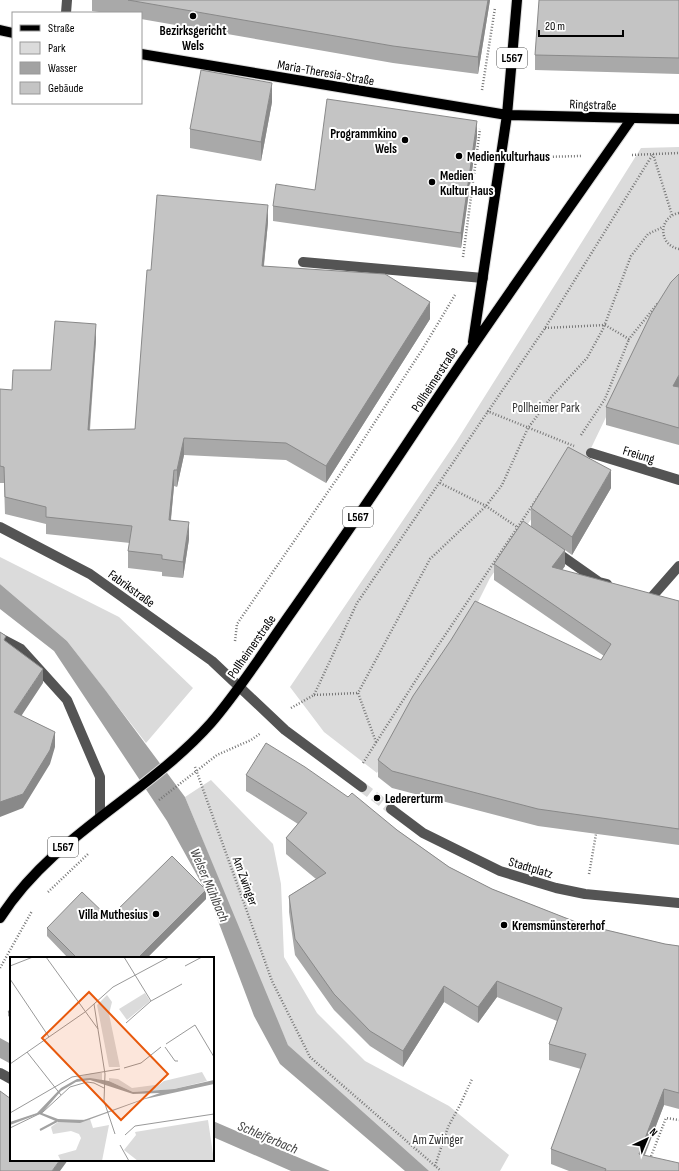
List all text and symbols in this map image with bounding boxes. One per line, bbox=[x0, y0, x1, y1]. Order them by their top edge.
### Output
marker: Bezirksgericht Wels bbox=[188, 11, 198, 21]
legend bbox=[12, 12, 142, 104]
scale bar bbox=[539, 12, 623, 38]
text: 20 m bbox=[545, 19, 565, 34]
text: Straße bbox=[48, 21, 75, 36]
place label: Bezirksgericht Wels bbox=[160, 23, 227, 54]
text: Park bbox=[48, 41, 66, 56]
road number: L567 bbox=[497, 48, 527, 68]
street label: Maria-Theresia-Straße bbox=[276, 57, 376, 89]
text: Wasser bbox=[48, 61, 77, 76]
text: Gebäude bbox=[48, 81, 83, 96]
street label: Ringstraße bbox=[569, 96, 617, 114]
place label: Programmkino Wels bbox=[330, 126, 397, 157]
marker: Programmkino Wels bbox=[400, 135, 410, 145]
place label: Medienkulturhaus bbox=[467, 149, 550, 165]
marker: Medienkulturhaus bbox=[454, 151, 464, 161]
place label: Medien Kultur Haus bbox=[440, 168, 494, 199]
marker: Medien Kultur Haus bbox=[427, 177, 437, 187]
street label: Pollheimerstraße bbox=[408, 344, 462, 415]
park label: Pollheimer Park bbox=[512, 400, 580, 416]
street label: Freiung bbox=[621, 443, 656, 467]
road number: L567 bbox=[343, 507, 373, 527]
street label: Fabrikstraße bbox=[105, 567, 158, 611]
street label: Pollheimerstraße bbox=[224, 612, 280, 681]
place label: Ledererturm bbox=[385, 791, 443, 807]
marker: Ledererturm bbox=[372, 793, 382, 803]
road number: L567 bbox=[48, 837, 78, 857]
water label: Welser Mühlbach bbox=[186, 846, 233, 925]
street label: Am Zwinger bbox=[229, 854, 261, 908]
street label: Stadtplatz bbox=[507, 854, 555, 882]
place label: Villa Muthesius bbox=[79, 907, 148, 923]
marker: Villa Muthesius bbox=[151, 909, 161, 919]
place label: Kremsmünstererhof bbox=[512, 918, 606, 934]
marker: Kremsmünstererhof bbox=[499, 920, 509, 930]
inset map bbox=[10, 957, 214, 1161]
water label: Schleiferbach bbox=[235, 1117, 301, 1158]
north arrow bbox=[627, 1119, 667, 1159]
text: N bbox=[647, 1125, 660, 1139]
park label: Am Zwinger bbox=[412, 1132, 464, 1148]

